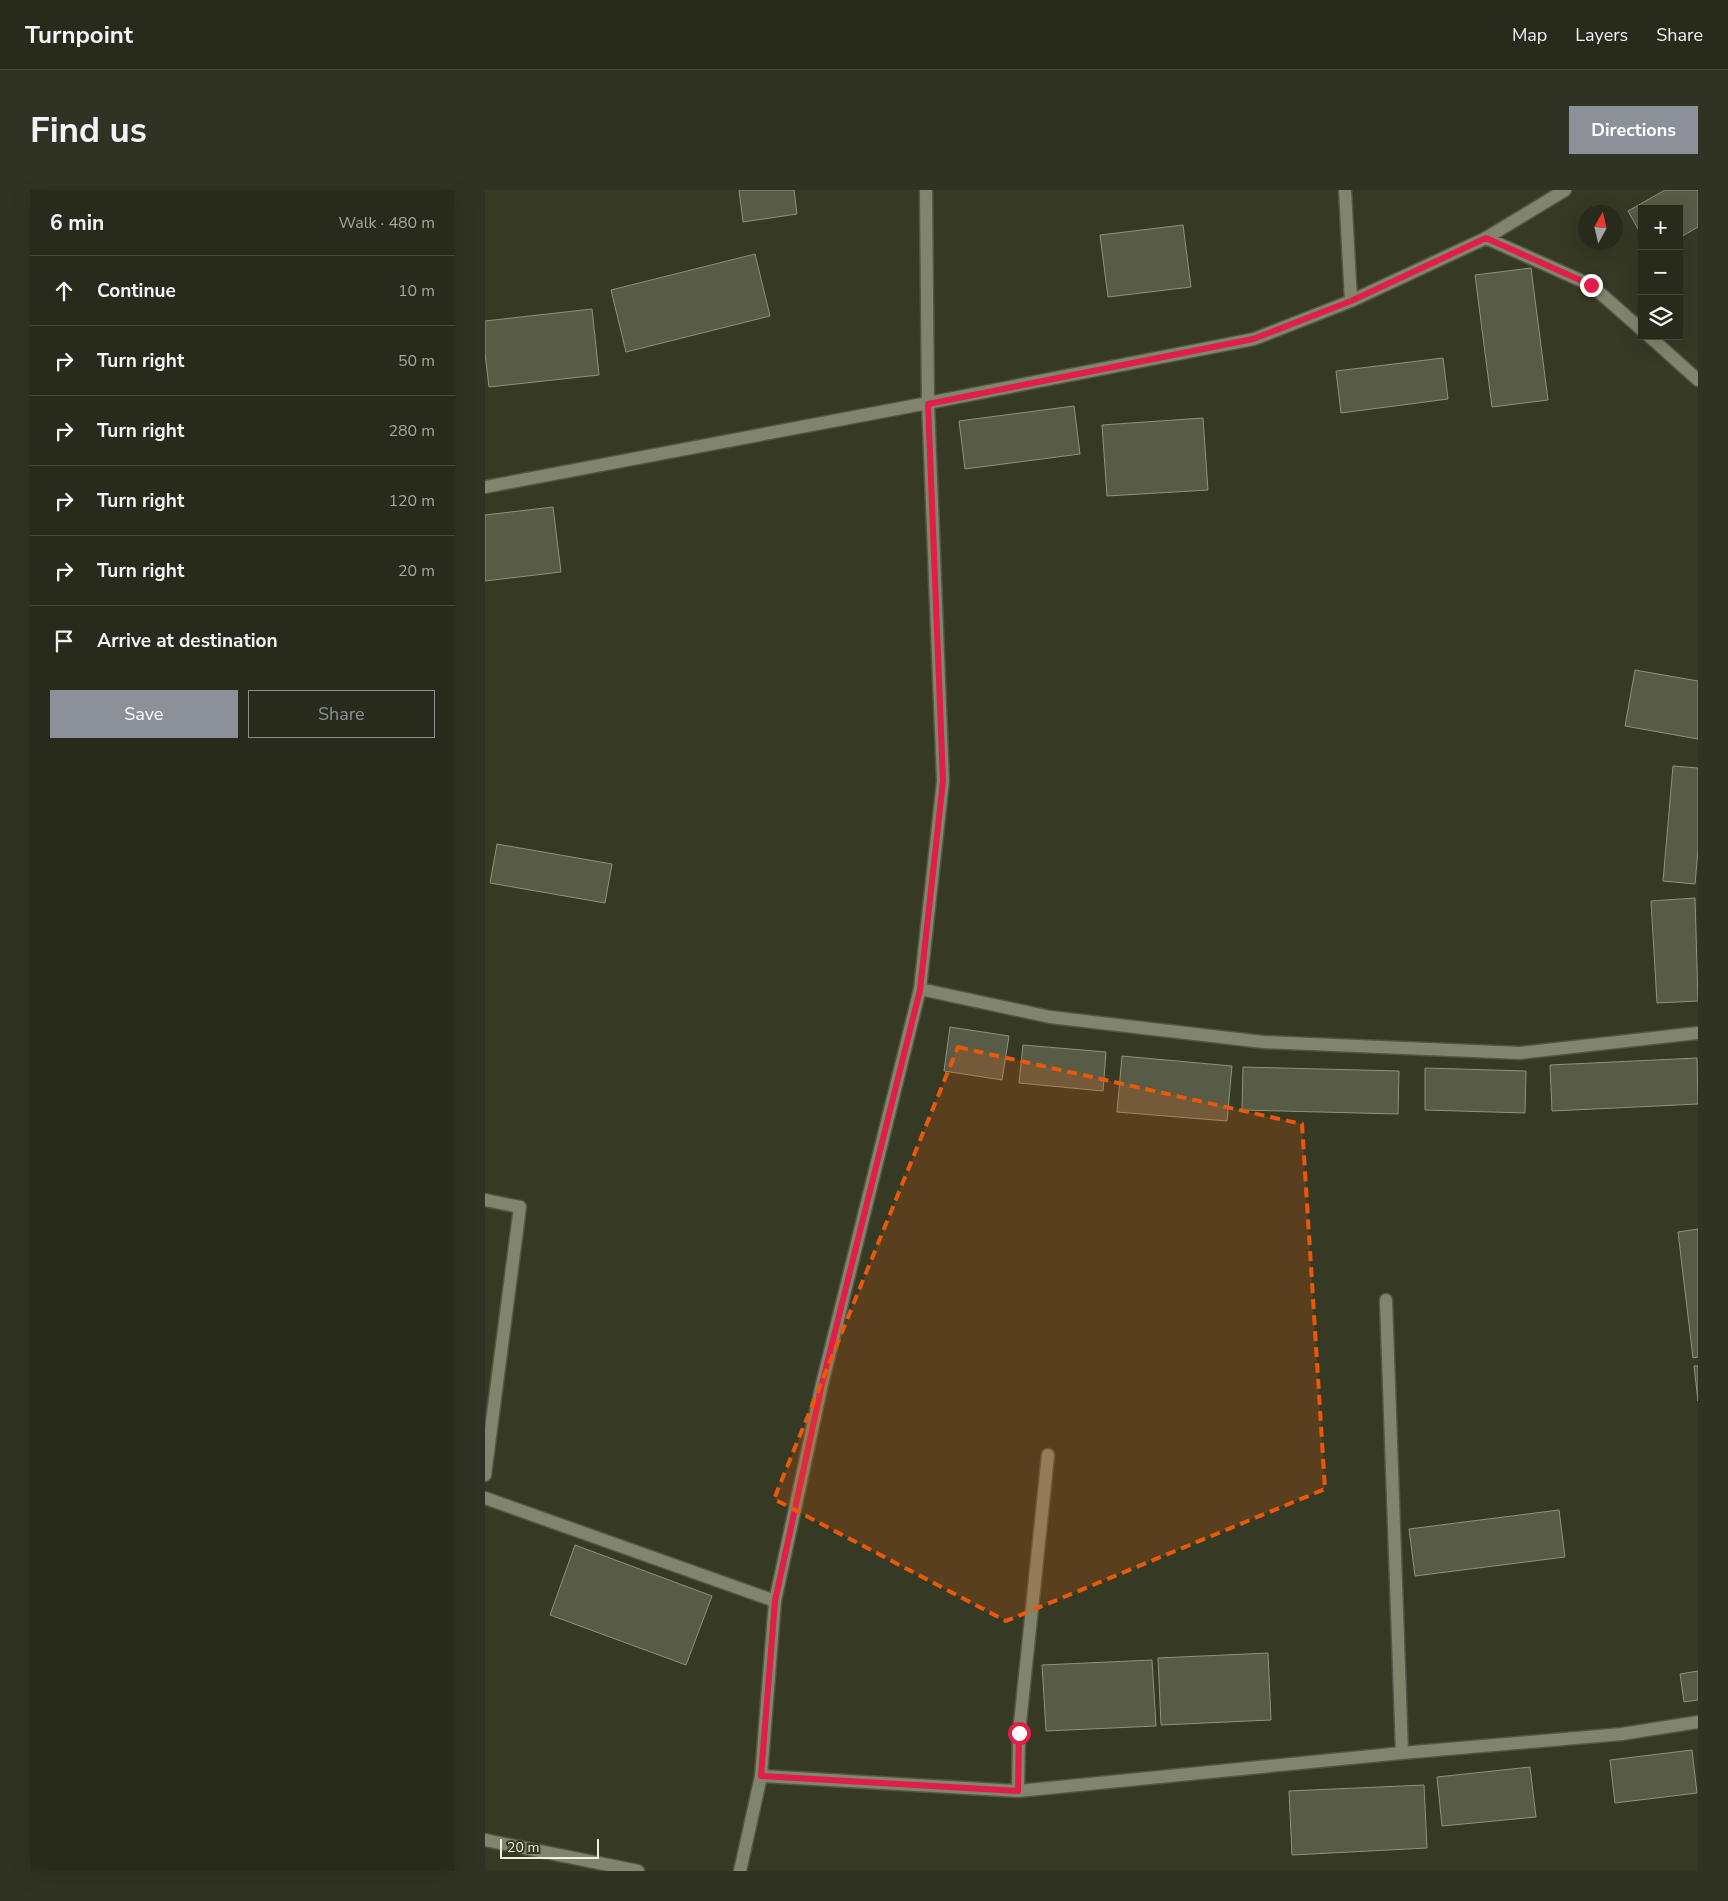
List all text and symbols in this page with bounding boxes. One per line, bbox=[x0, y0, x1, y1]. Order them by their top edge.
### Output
text: Turnpoint bbox=[25, 19, 133, 51]
text: Map bbox=[1512, 23, 1547, 47]
text: Layers bbox=[1575, 23, 1628, 47]
text: Share bbox=[1656, 23, 1703, 47]
button: Directions bbox=[1569, 106, 1698, 154]
text: Find us bbox=[30, 107, 147, 154]
north arrow bbox=[1578, 205, 1623, 250]
map controls bbox=[1638, 205, 1683, 340]
button: + bbox=[1638, 205, 1683, 250]
text: 6 min bbox=[50, 209, 104, 237]
text: Walk · 480 m bbox=[339, 212, 435, 234]
button: − bbox=[1638, 250, 1683, 295]
route end bbox=[1580, 274, 1603, 297]
icon: ahead bbox=[50, 277, 78, 305]
text: Continue bbox=[97, 278, 176, 304]
text: 10 m bbox=[398, 280, 435, 302]
button: layers bbox=[1638, 295, 1683, 340]
icon: right bbox=[50, 347, 78, 375]
text: Turn right bbox=[97, 348, 184, 374]
text: 50 m bbox=[398, 350, 435, 372]
icon: right bbox=[50, 417, 78, 445]
text: Turn right bbox=[97, 418, 184, 444]
text: 280 m bbox=[388, 420, 435, 442]
icon: right bbox=[50, 487, 78, 515]
text: Turn right bbox=[97, 488, 184, 514]
text: 120 m bbox=[388, 490, 435, 512]
icon: right bbox=[50, 557, 78, 585]
text: Turn right bbox=[97, 558, 184, 584]
text: 20 m bbox=[398, 560, 435, 582]
icon: arrive bbox=[50, 627, 78, 655]
text: Arrive at destination bbox=[97, 628, 278, 654]
button: Save bbox=[50, 690, 238, 738]
button: Share bbox=[248, 690, 435, 738]
route start bbox=[1008, 1722, 1031, 1745]
scale bar bbox=[500, 1836, 599, 1859]
text: 20 m bbox=[507, 1838, 539, 1857]

